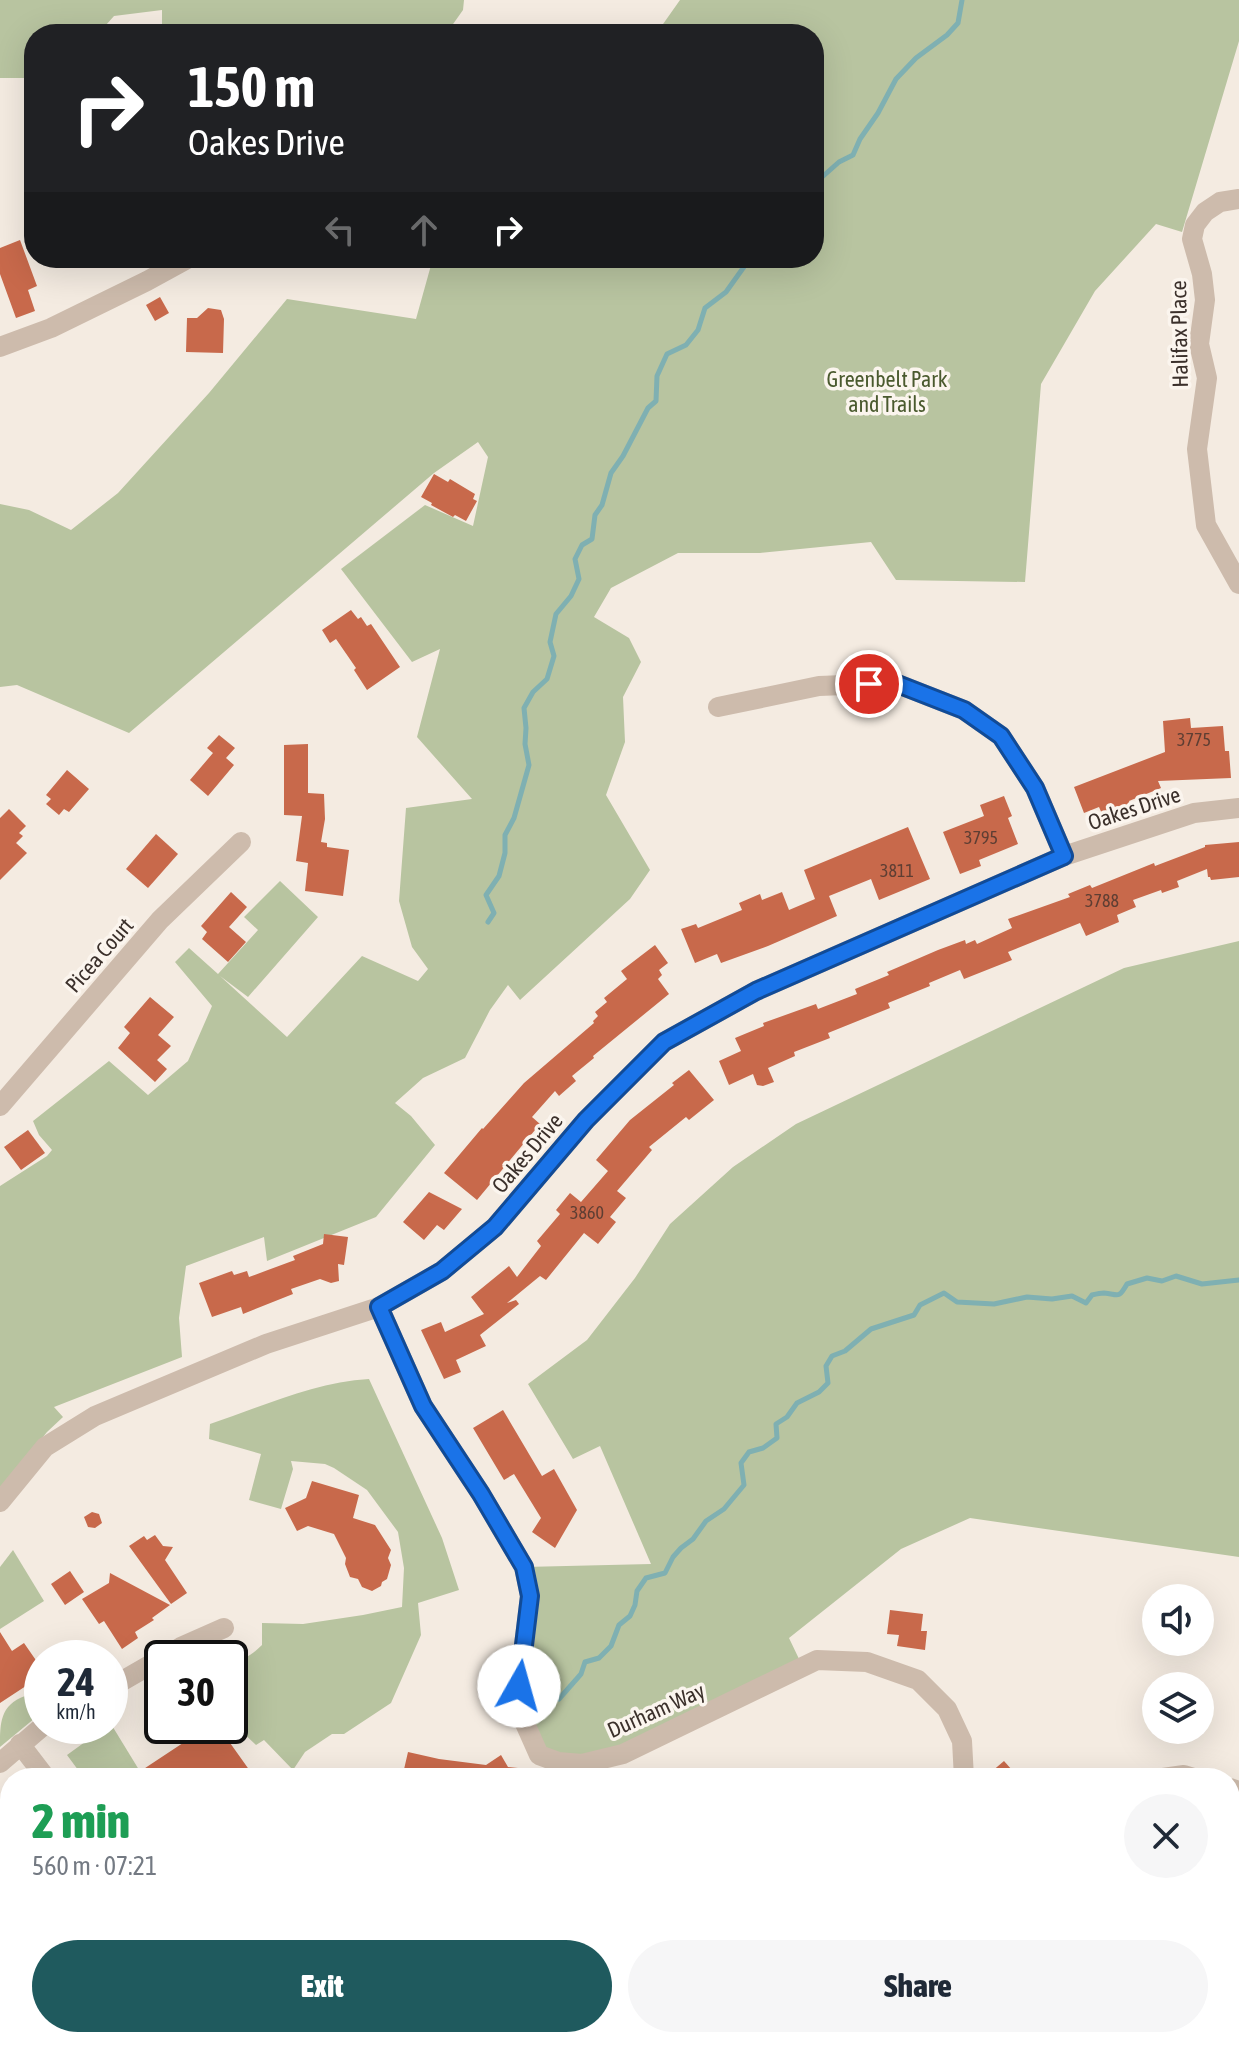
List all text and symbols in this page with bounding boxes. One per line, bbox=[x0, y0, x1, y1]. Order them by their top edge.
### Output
text: 150 m bbox=[188, 55, 315, 119]
icon: right bbox=[56, 56, 160, 160]
text: Oakes Drive bbox=[188, 121, 345, 163]
icon: left bbox=[318, 208, 362, 252]
icon: ahead bbox=[402, 208, 446, 252]
icon: right bbox=[486, 208, 530, 252]
street label: Halifax Place bbox=[1165, 280, 1193, 388]
park label: Greenbelt Park and Trails bbox=[826, 366, 948, 417]
pin bbox=[835, 650, 903, 718]
icon: arrive bbox=[847, 662, 891, 706]
house number: 3775 bbox=[1177, 729, 1211, 750]
street label: Oakes Drive bbox=[1084, 781, 1184, 835]
house number: 3795 bbox=[964, 827, 998, 848]
house number: 3811 bbox=[880, 860, 914, 881]
house number: 3788 bbox=[1085, 890, 1119, 911]
street label: Picea Court bbox=[60, 912, 138, 998]
street label: Oakes Drive bbox=[486, 1108, 568, 1198]
house number: 3860 bbox=[570, 1202, 604, 1223]
map controls bbox=[1142, 1584, 1214, 1744]
button: sound bbox=[1142, 1584, 1214, 1656]
speed limit sign: 30 bbox=[144, 1640, 248, 1744]
position arrow bbox=[477, 1644, 561, 1728]
text: 24 bbox=[57, 1659, 95, 1704]
button: layers bbox=[1142, 1672, 1214, 1744]
street label: Durham Way bbox=[603, 1677, 709, 1743]
text: km/h bbox=[56, 1700, 96, 1723]
text: 2 min bbox=[32, 1793, 130, 1848]
button: close bbox=[1124, 1794, 1208, 1878]
text: 560 m · 07:21 bbox=[32, 1851, 157, 1881]
button: Exit bbox=[32, 1940, 612, 2032]
button: Share bbox=[628, 1940, 1208, 2032]

